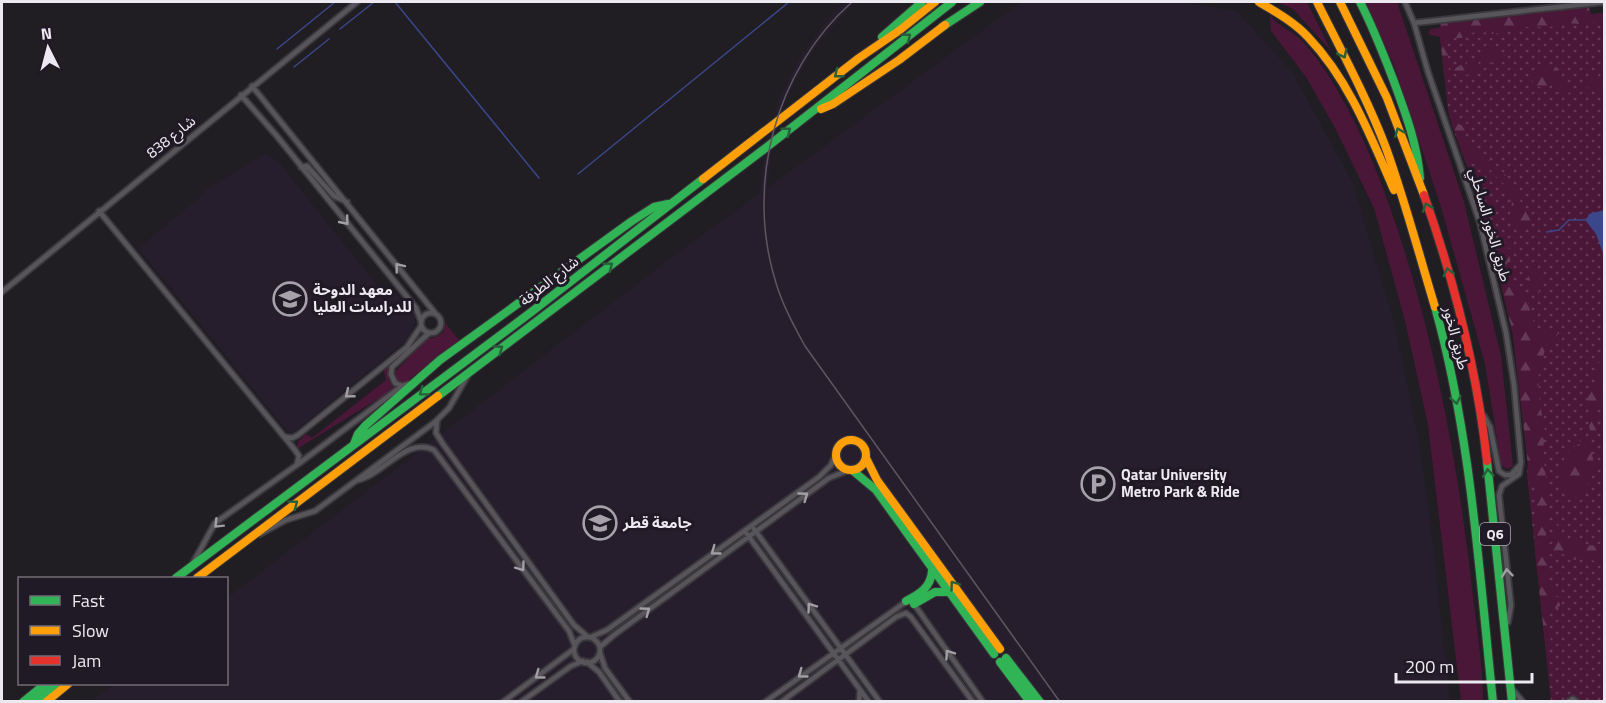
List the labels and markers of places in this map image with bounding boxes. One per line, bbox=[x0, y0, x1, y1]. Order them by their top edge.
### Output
place label: معهد الدوحة للدراسات العليا bbox=[313, 278, 412, 318]
school or university icon: معهد الدوحة للدراسات العليا bbox=[272, 281, 308, 317]
place label: Qatar University Metro Park & Ride bbox=[1121, 463, 1240, 503]
parking icon: Qatar University Metro Park & Ride bbox=[1080, 466, 1116, 502]
school or university icon: جامعة قطر bbox=[582, 505, 618, 541]
place label: جامعة قطر bbox=[622, 511, 692, 534]

